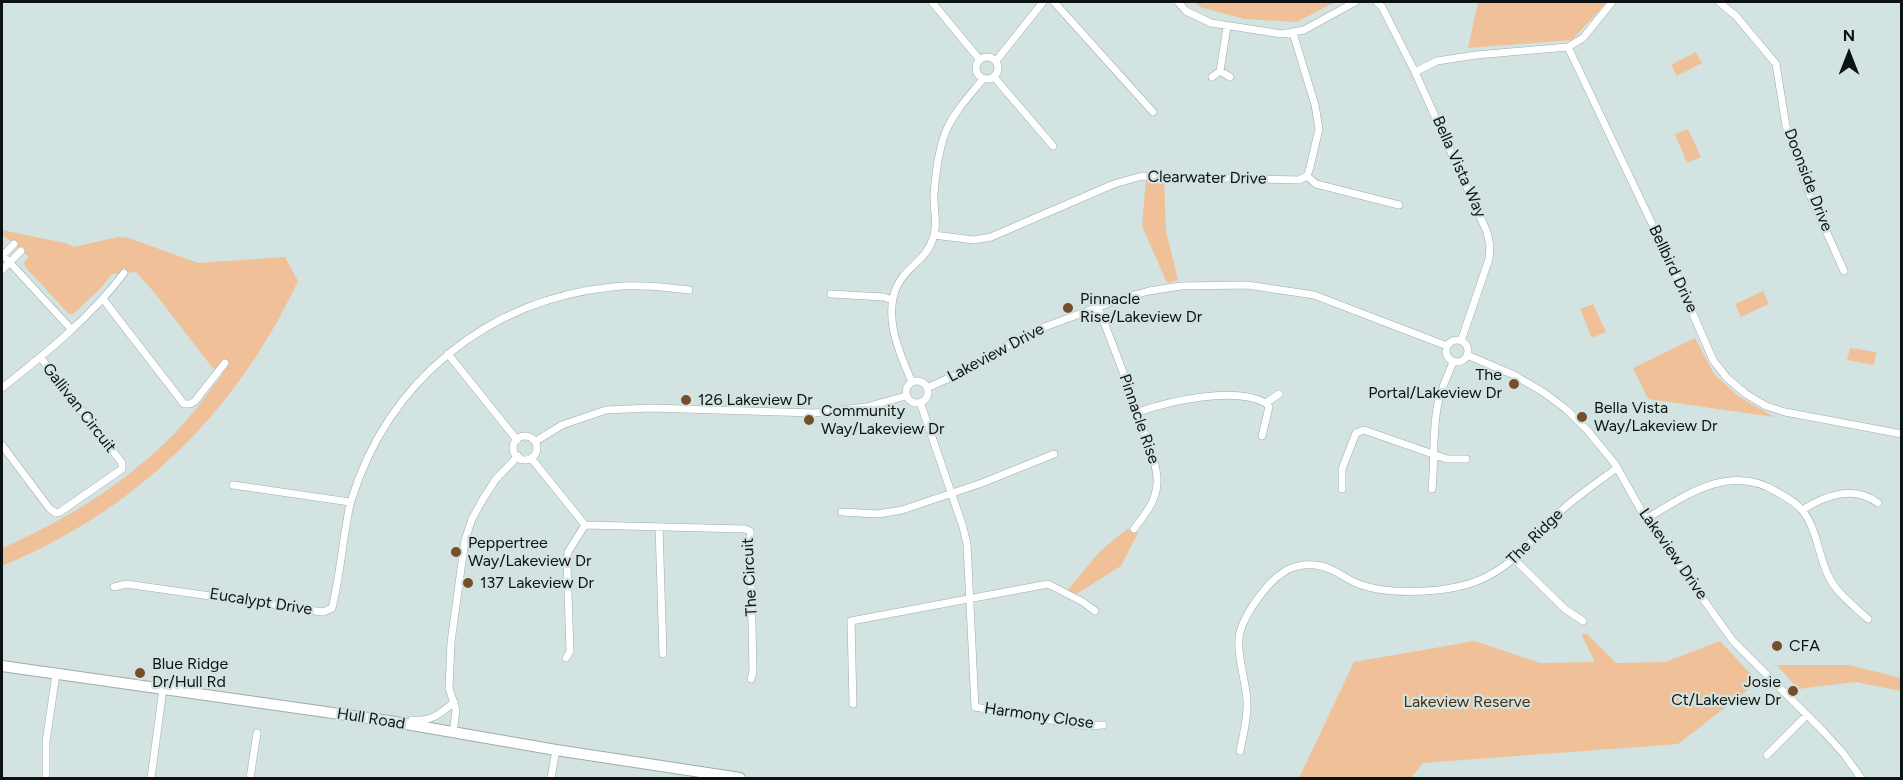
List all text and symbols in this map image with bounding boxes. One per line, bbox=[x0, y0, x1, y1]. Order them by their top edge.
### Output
north arrow bbox=[1819, 24, 1879, 84]
text: N bbox=[1843, 26, 1855, 45]
street label: Bella Vista Way bbox=[1428, 113, 1490, 221]
street label: Doonside Drive bbox=[1780, 126, 1836, 234]
street label: Clearwater Drive bbox=[1147, 167, 1267, 189]
street label: Bellbird Drive bbox=[1644, 222, 1702, 316]
place label: Pinnacle Rise/Lakeview Dr bbox=[1080, 289, 1202, 327]
marker: Pinnacle Rise/Lakeview Dr bbox=[1061, 301, 1075, 315]
street label: Lakeview Drive bbox=[944, 319, 1048, 387]
street label: Gallivan Circuit bbox=[38, 359, 120, 457]
place label: The Portal/Lakeview Dr bbox=[1368, 365, 1502, 403]
street label: Pinnacle Rise bbox=[1115, 372, 1163, 466]
marker: The Portal/Lakeview Dr bbox=[1507, 377, 1521, 391]
place label: 126 Lakeview Dr bbox=[698, 390, 813, 410]
marker: 126 Lakeview Dr bbox=[679, 393, 693, 407]
place label: Bella Vista Way/Lakeview Dr bbox=[1594, 398, 1717, 436]
place label: Community Way/Lakeview Dr bbox=[821, 401, 944, 439]
marker: Bella Vista Way/Lakeview Dr bbox=[1575, 410, 1589, 424]
marker: Community Way/Lakeview Dr bbox=[802, 413, 816, 427]
street label: The Ridge bbox=[1503, 505, 1567, 569]
street label: Lakeview Drive bbox=[1635, 505, 1711, 603]
place label: Peppertree Way/Lakeview Dr bbox=[468, 533, 591, 571]
street label: The Circuit bbox=[738, 537, 762, 617]
marker: Peppertree Way/Lakeview Dr bbox=[449, 545, 463, 559]
place label: 137 Lakeview Dr bbox=[480, 573, 594, 593]
marker: 137 Lakeview Dr bbox=[461, 576, 475, 590]
street label: Eucalypt Drive bbox=[208, 584, 314, 620]
place label: CFA bbox=[1789, 636, 1820, 656]
marker: CFA bbox=[1770, 639, 1784, 653]
place label: Blue Ridge Dr/Hull Rd bbox=[152, 654, 228, 692]
marker: Blue Ridge Dr/Hull Rd bbox=[133, 666, 147, 680]
place label: Josie Ct/Lakeview Dr bbox=[1671, 672, 1781, 710]
marker: Josie Ct/Lakeview Dr bbox=[1786, 684, 1800, 698]
park label: Lakeview Reserve bbox=[1404, 692, 1530, 712]
street label: Harmony Close bbox=[983, 699, 1095, 733]
street label: Hull Road bbox=[336, 704, 406, 734]

